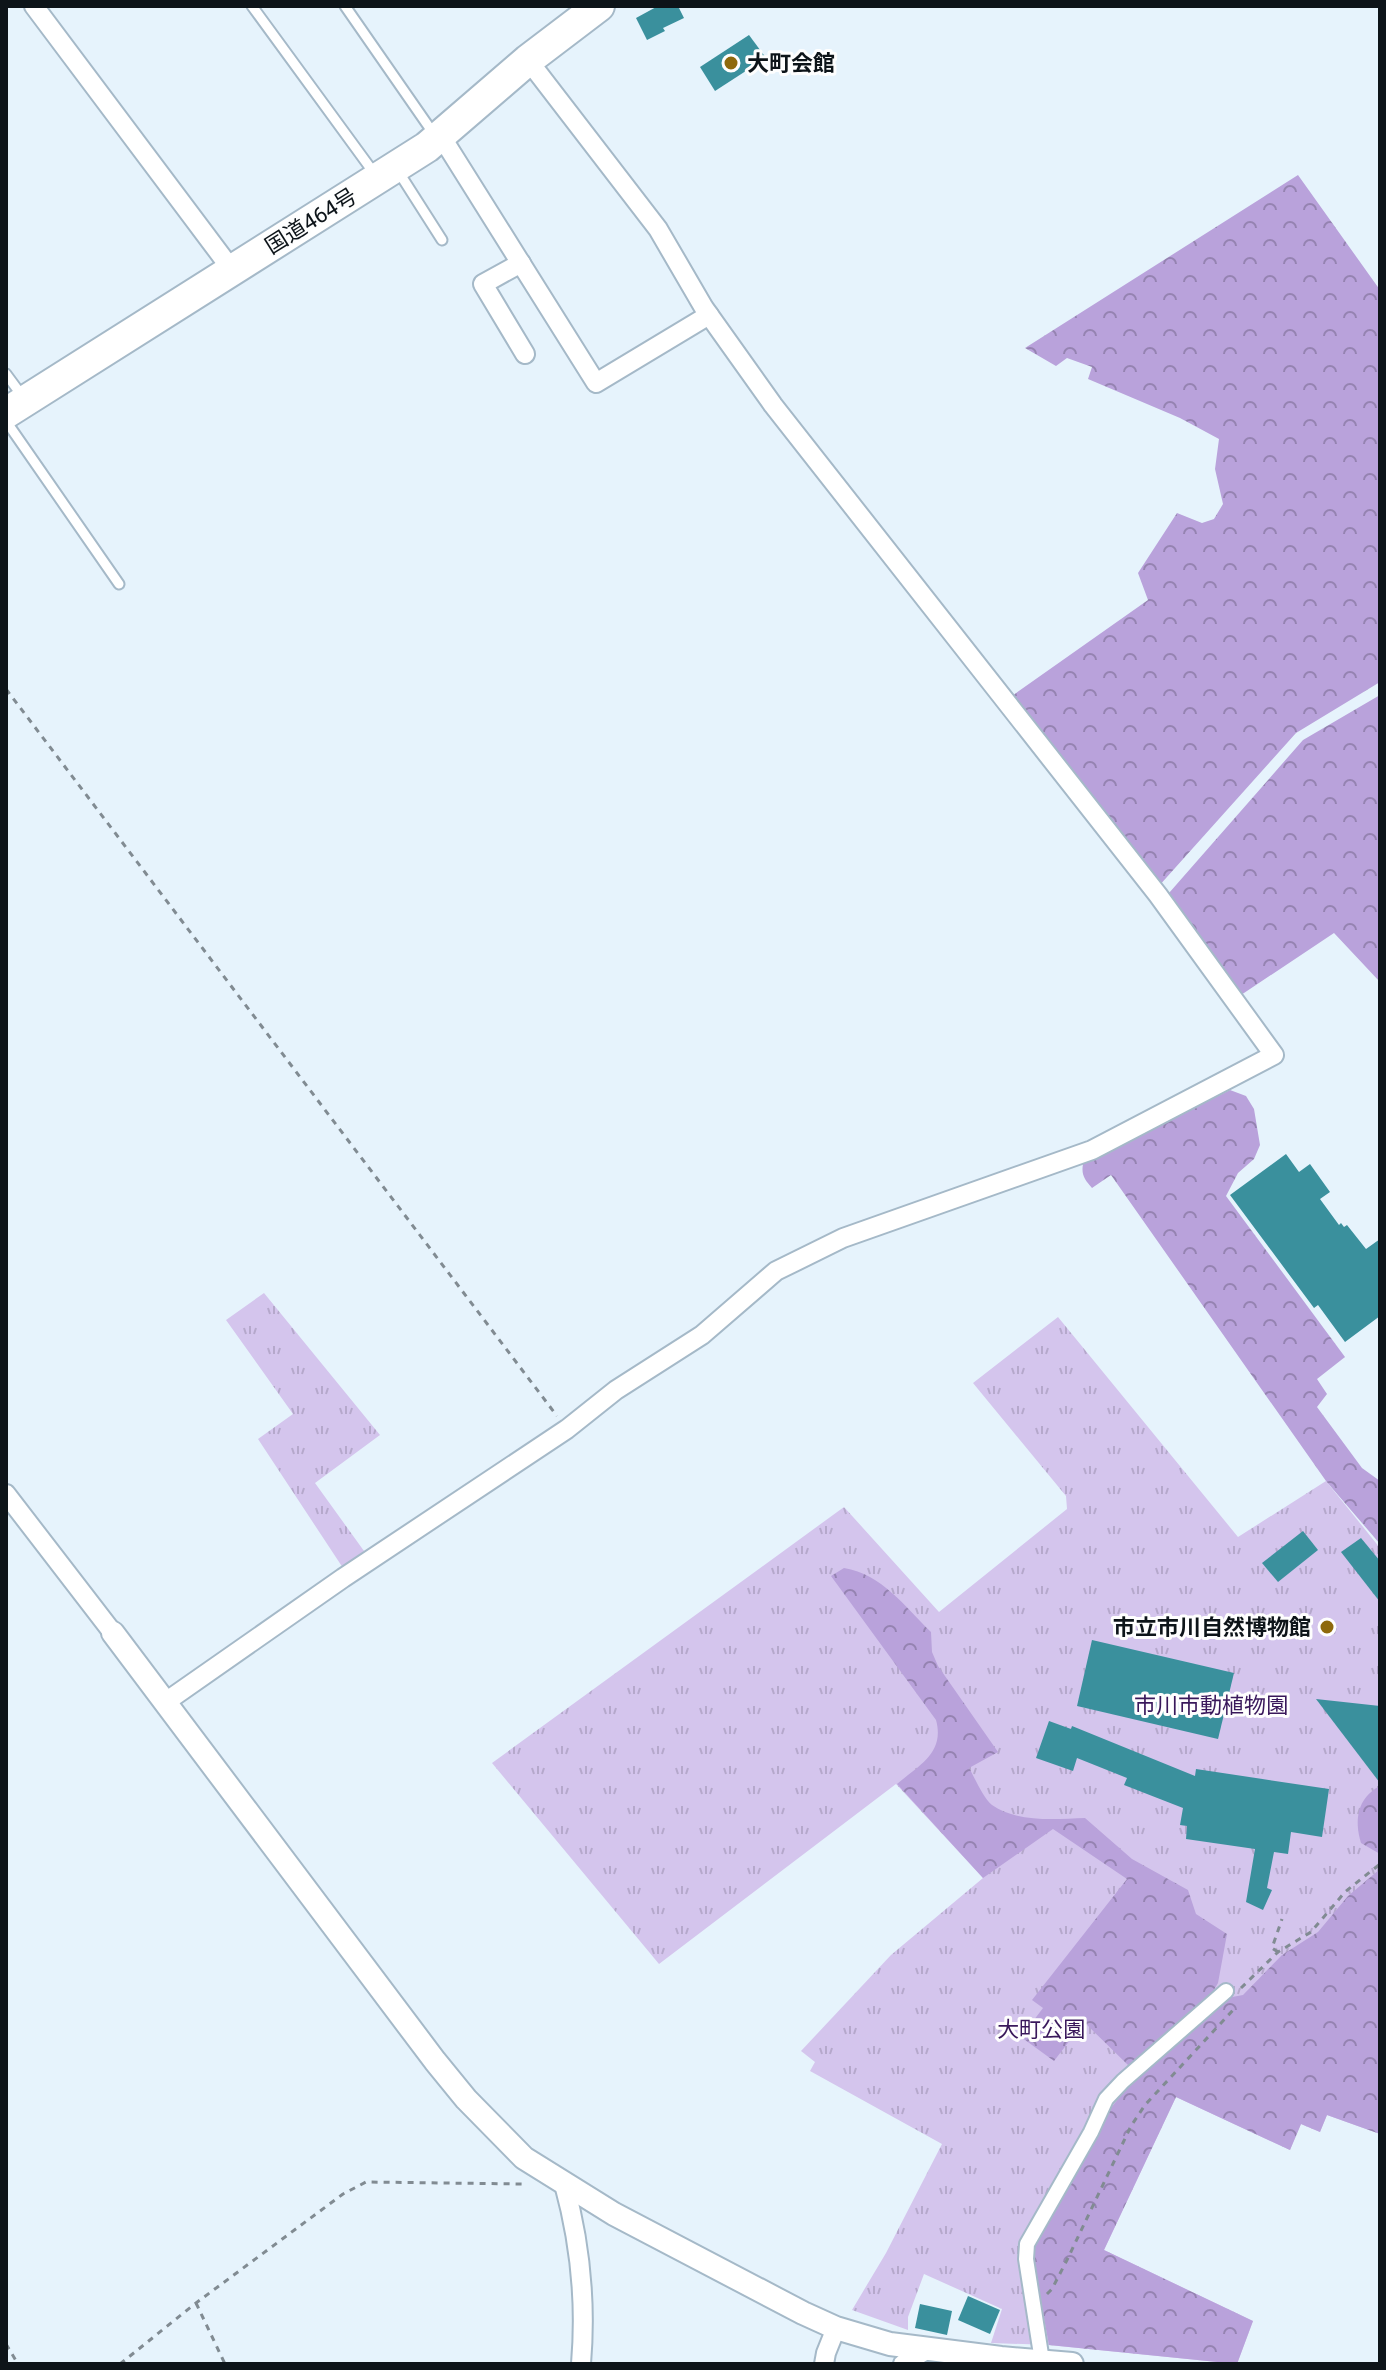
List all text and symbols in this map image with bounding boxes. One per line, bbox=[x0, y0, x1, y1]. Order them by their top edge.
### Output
place label: 大町会館 bbox=[747, 51, 835, 76]
marker: 大町会館 bbox=[722, 54, 740, 72]
street label: 国道464号 bbox=[261, 183, 361, 259]
place label: 市立市川自然博物館 bbox=[1113, 1615, 1311, 1640]
marker: 市立市川自然博物館 bbox=[1318, 1618, 1336, 1636]
park label: 市川市動植物園 bbox=[1134, 1693, 1288, 1718]
park label: 大町公園 bbox=[997, 2017, 1085, 2042]

